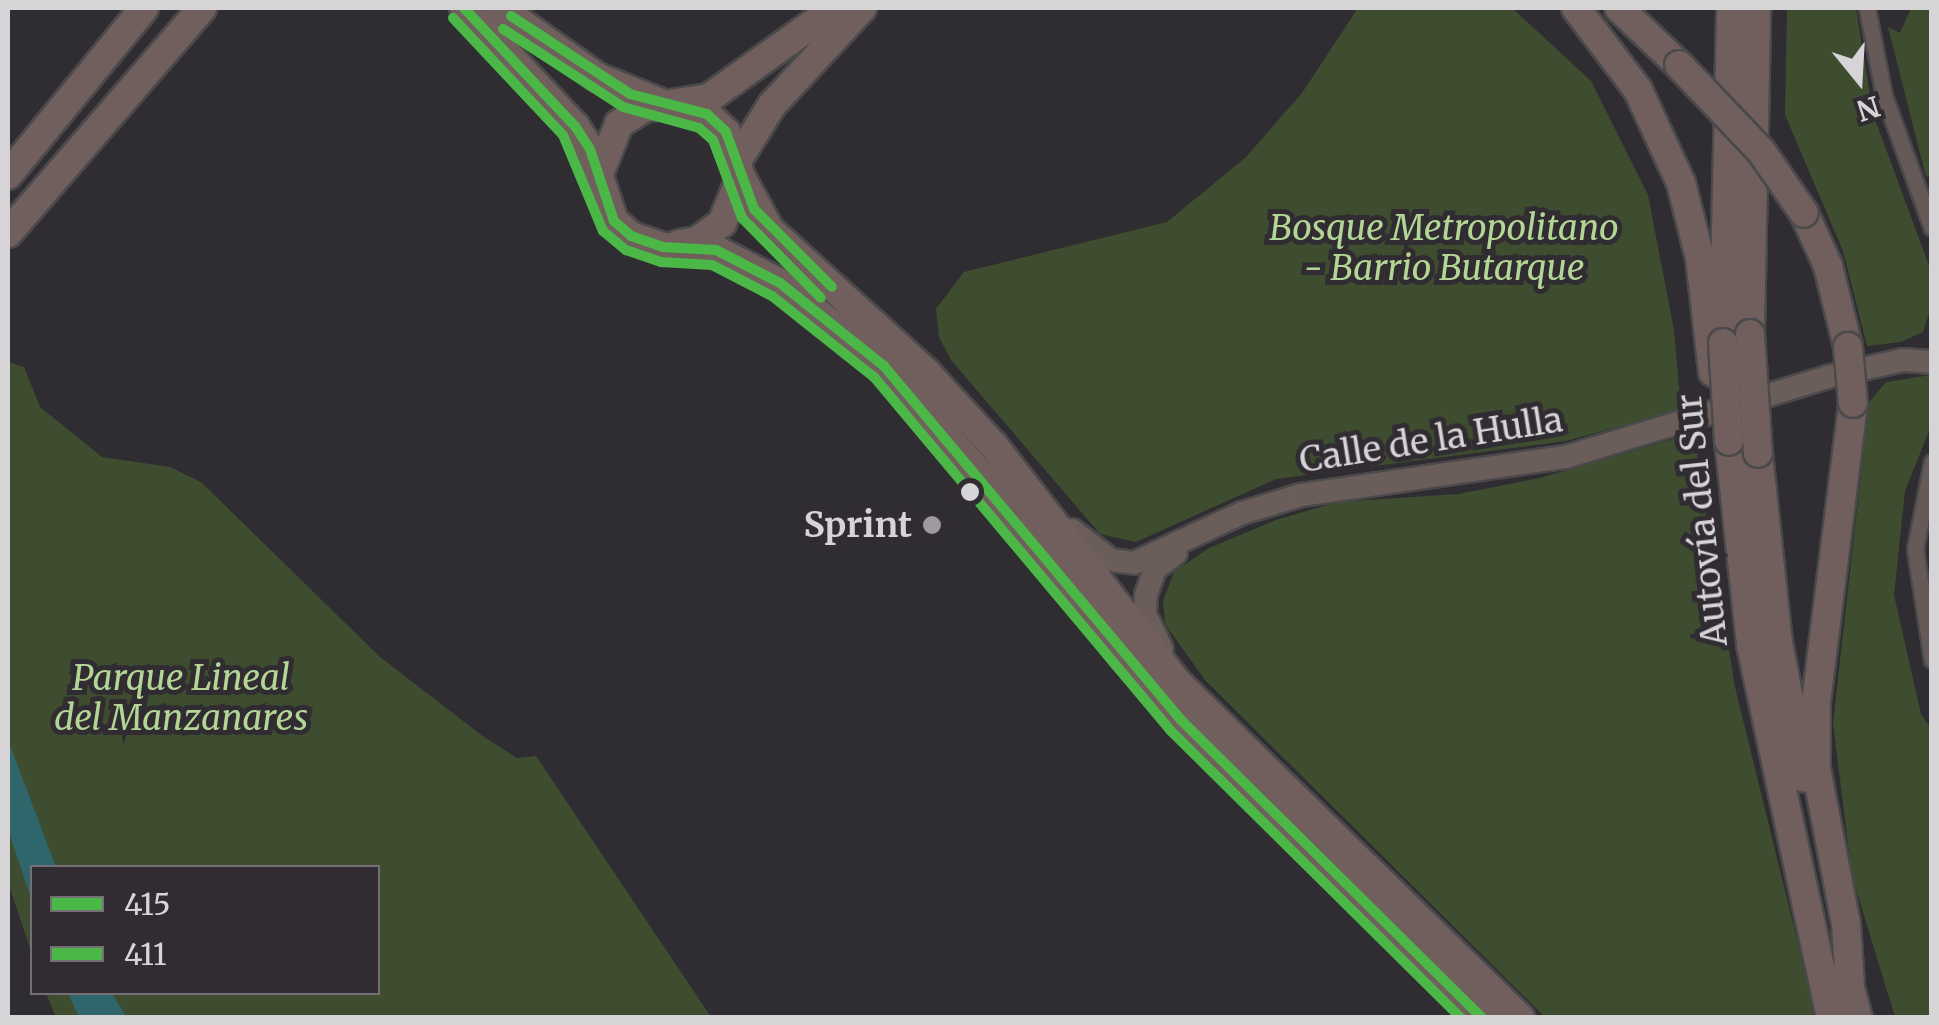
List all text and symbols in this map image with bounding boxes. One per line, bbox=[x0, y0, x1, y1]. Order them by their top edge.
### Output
north arrow bbox=[1809, 30, 1909, 130]
text: N bbox=[1852, 88, 1884, 129]
park label: Bosque Metropolitano - Barrio Butarque bbox=[1269, 207, 1619, 289]
street label: Autovía del Sur bbox=[1668, 392, 1736, 648]
street label: Calle de la Hulla bbox=[1296, 398, 1566, 482]
unlabelled marker bbox=[960, 482, 980, 502]
place label: Sprint bbox=[804, 504, 912, 546]
marker: Sprint bbox=[921, 514, 943, 536]
park label: Parque Lineal del Manzanares bbox=[54, 657, 308, 739]
legend bbox=[30, 865, 380, 995]
text: 415 bbox=[124, 885, 170, 923]
text: 411 bbox=[124, 935, 167, 973]

